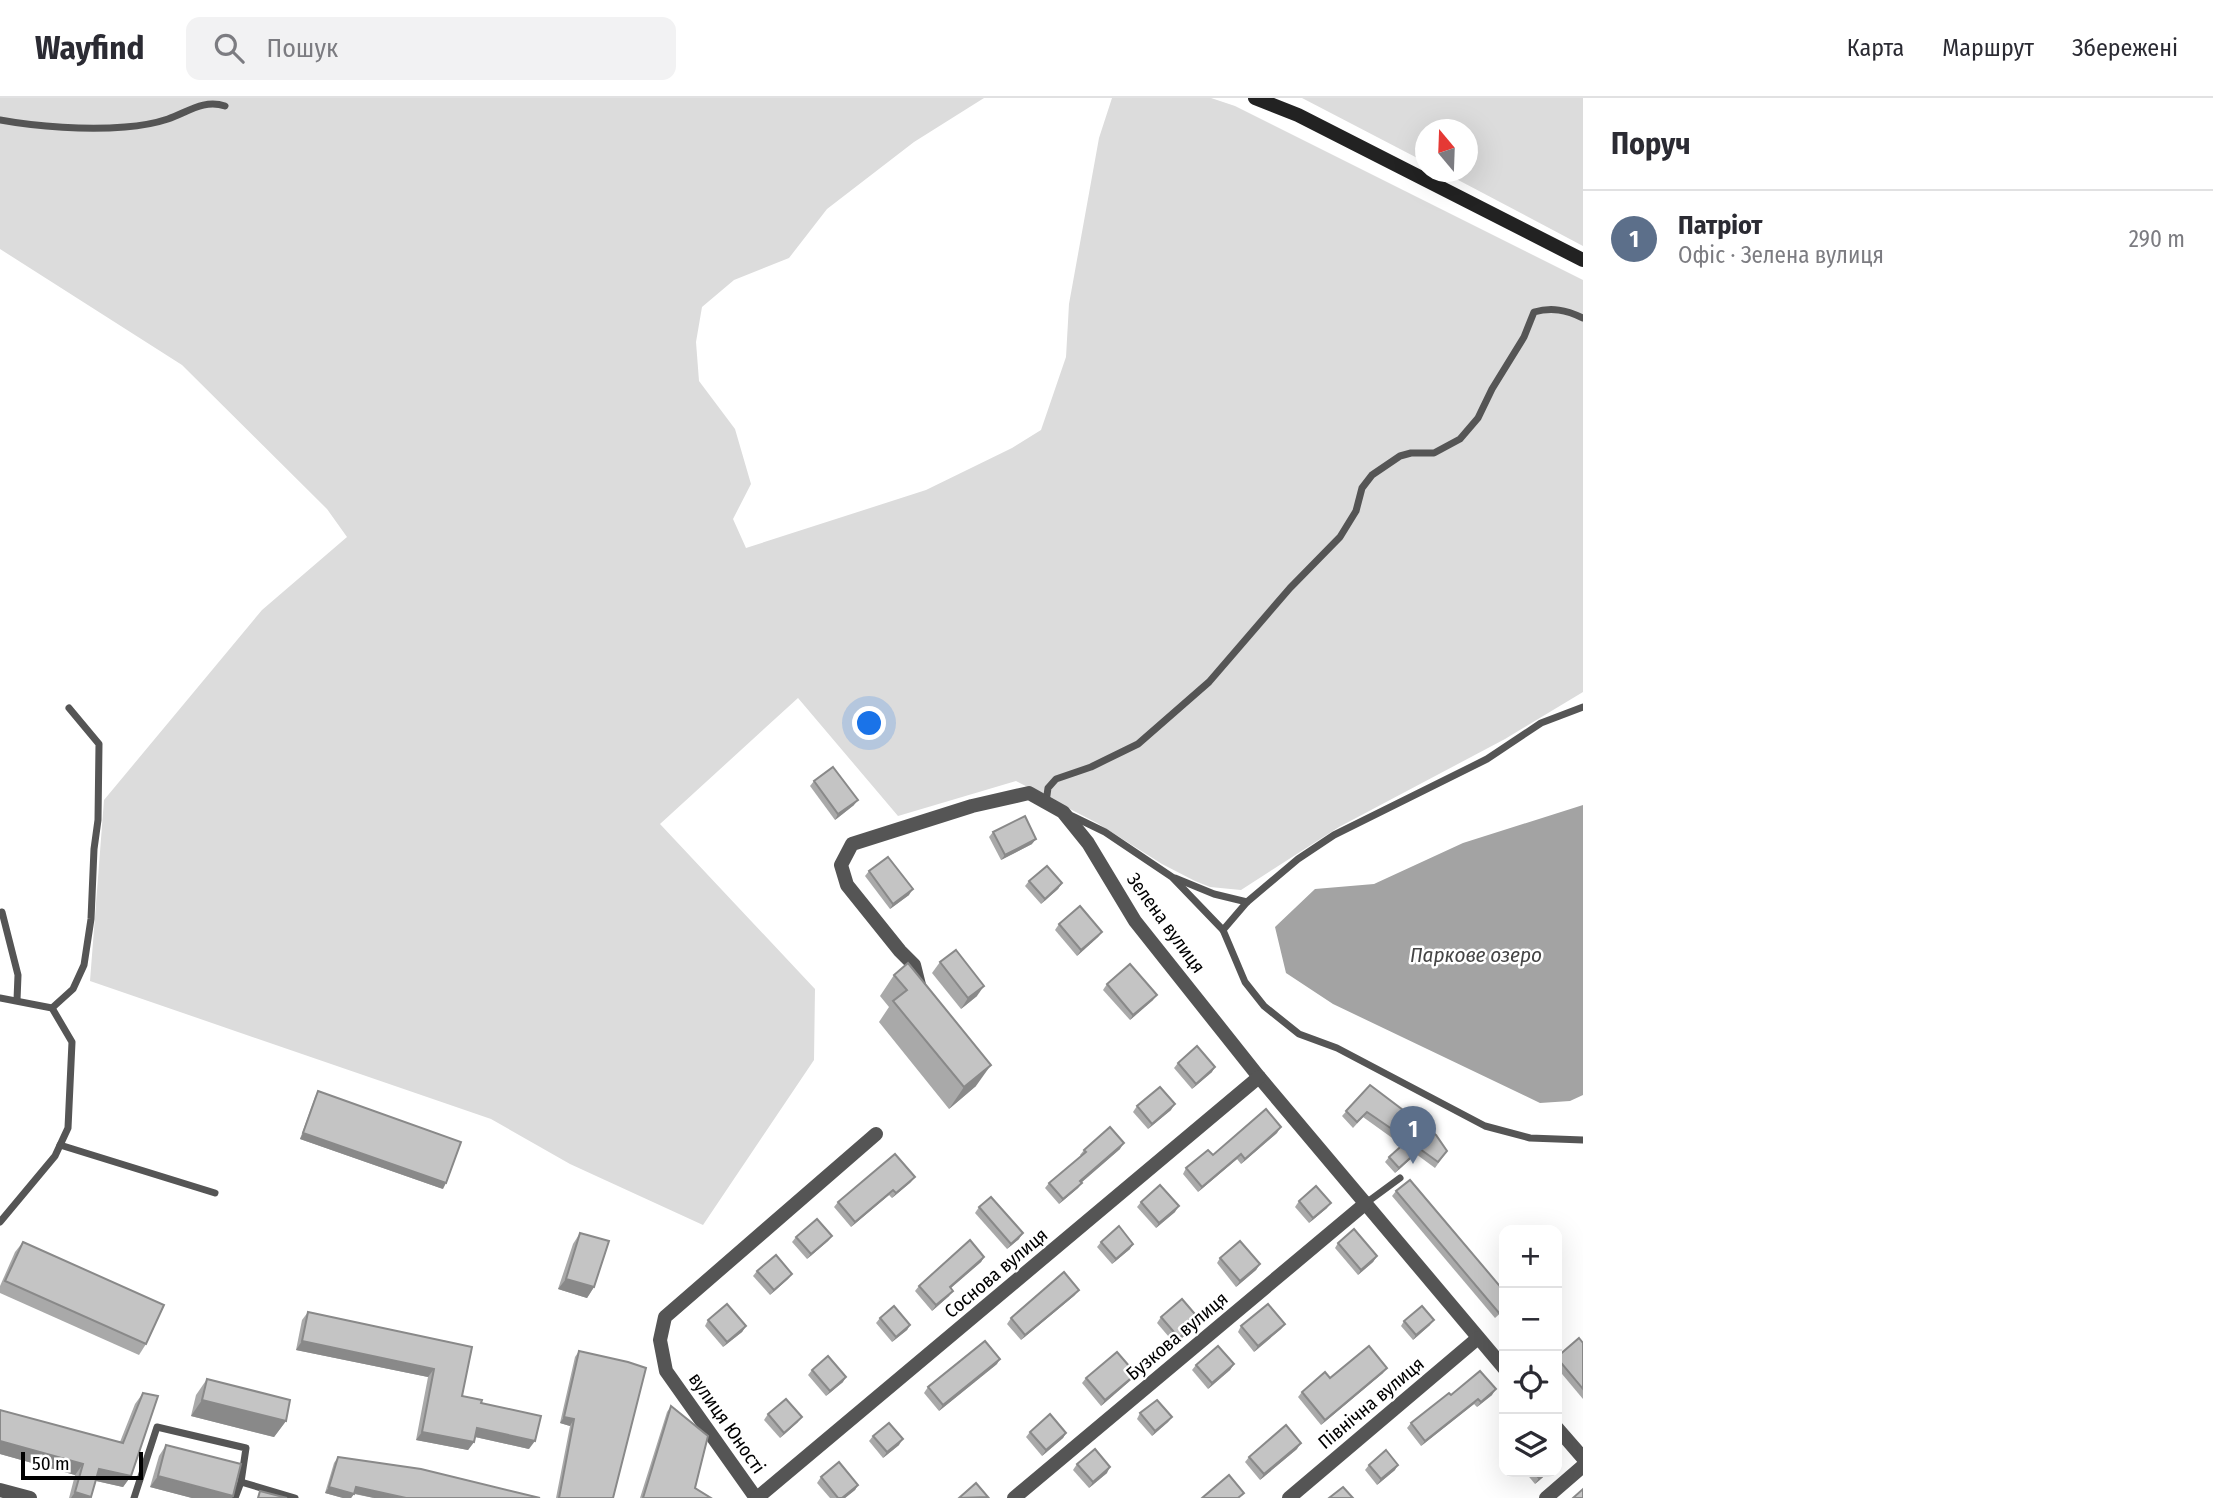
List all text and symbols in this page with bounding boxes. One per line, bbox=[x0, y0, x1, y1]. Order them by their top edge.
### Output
search box bbox=[186, 17, 676, 80]
text: Wayfind bbox=[35, 28, 144, 68]
icon: search bbox=[210, 29, 248, 67]
text: Пошук bbox=[266, 33, 338, 64]
text: Карта bbox=[1847, 34, 1904, 62]
text: Маршрут bbox=[1942, 34, 2034, 62]
text: Збережені bbox=[2072, 34, 2178, 62]
north arrow bbox=[1415, 119, 1478, 182]
text: Поруч bbox=[1611, 126, 1690, 162]
text: Патріот bbox=[1678, 210, 1763, 241]
text: 1 bbox=[1629, 225, 1639, 253]
text: 290 m bbox=[2129, 225, 2185, 253]
text: Офіс · Зелена вулиця bbox=[1678, 241, 1884, 269]
your location bbox=[852, 706, 886, 740]
street label: Зелена вулиця bbox=[1122, 868, 1210, 978]
water label: Паркове озеро bbox=[1410, 942, 1542, 968]
pin: 1 bbox=[1390, 1106, 1436, 1164]
street label: Соснова вулиця bbox=[940, 1223, 1052, 1323]
map controls bbox=[1499, 1225, 1562, 1477]
button: + bbox=[1499, 1225, 1562, 1288]
street label: Бузкова вулиця bbox=[1122, 1287, 1232, 1385]
button: − bbox=[1499, 1288, 1562, 1351]
button: locate bbox=[1499, 1351, 1562, 1414]
street label: Північна вулиця bbox=[1313, 1352, 1429, 1454]
street label: вулиця Юності bbox=[684, 1368, 770, 1478]
button: layers bbox=[1499, 1414, 1562, 1477]
scale bar bbox=[21, 1449, 144, 1481]
text: 50 m bbox=[32, 1452, 70, 1475]

